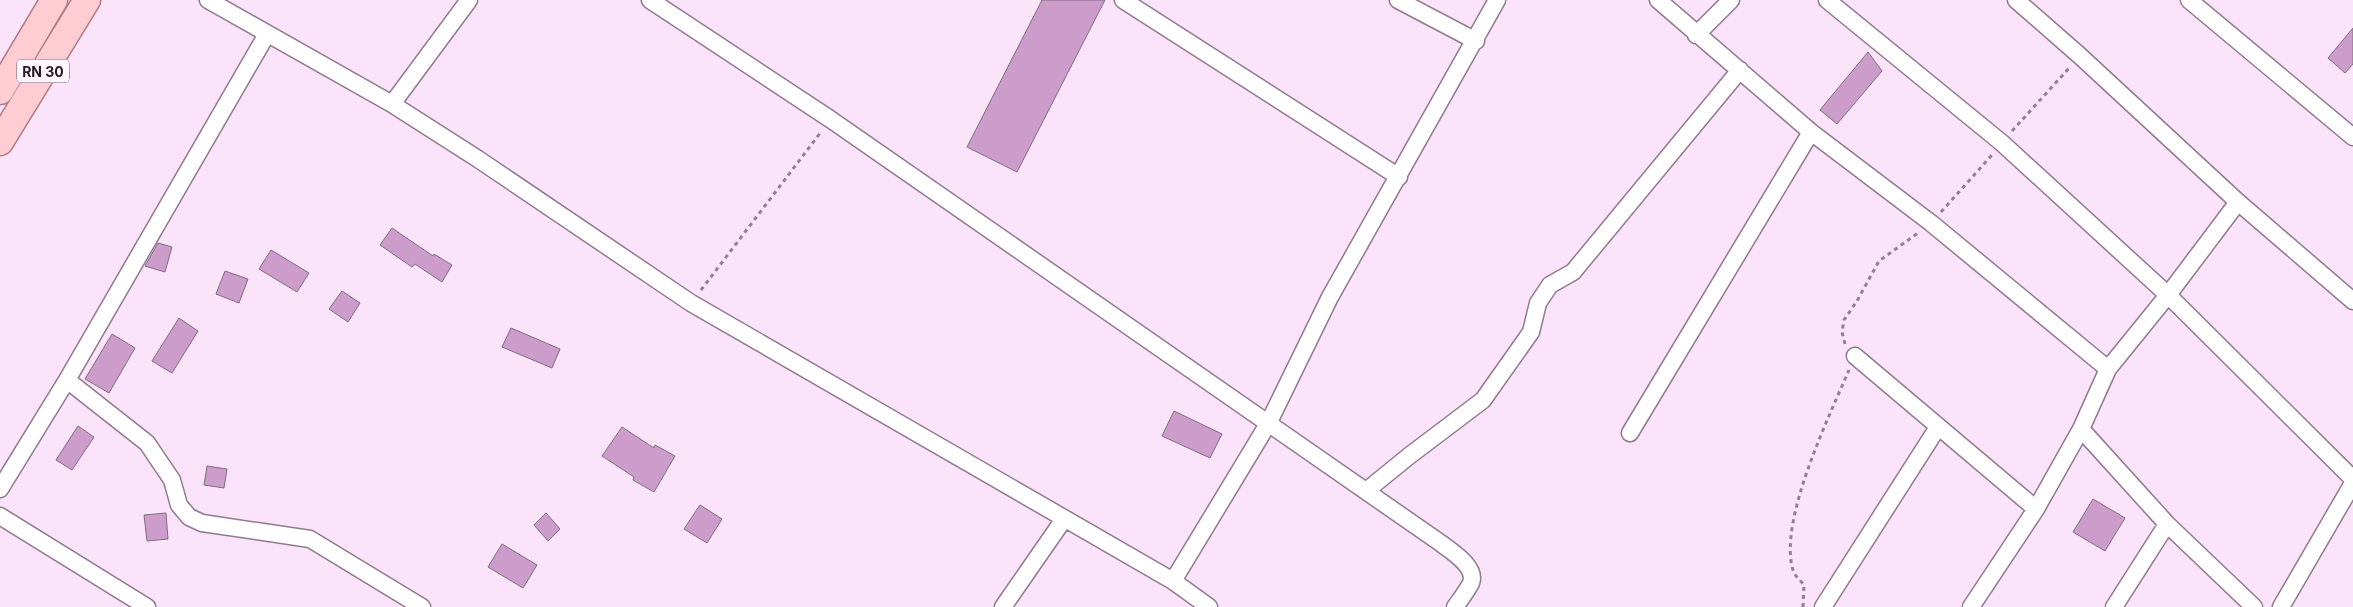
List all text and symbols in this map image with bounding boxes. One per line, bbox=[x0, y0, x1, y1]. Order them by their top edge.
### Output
road number: RN 30 bbox=[17, 59, 69, 82]

